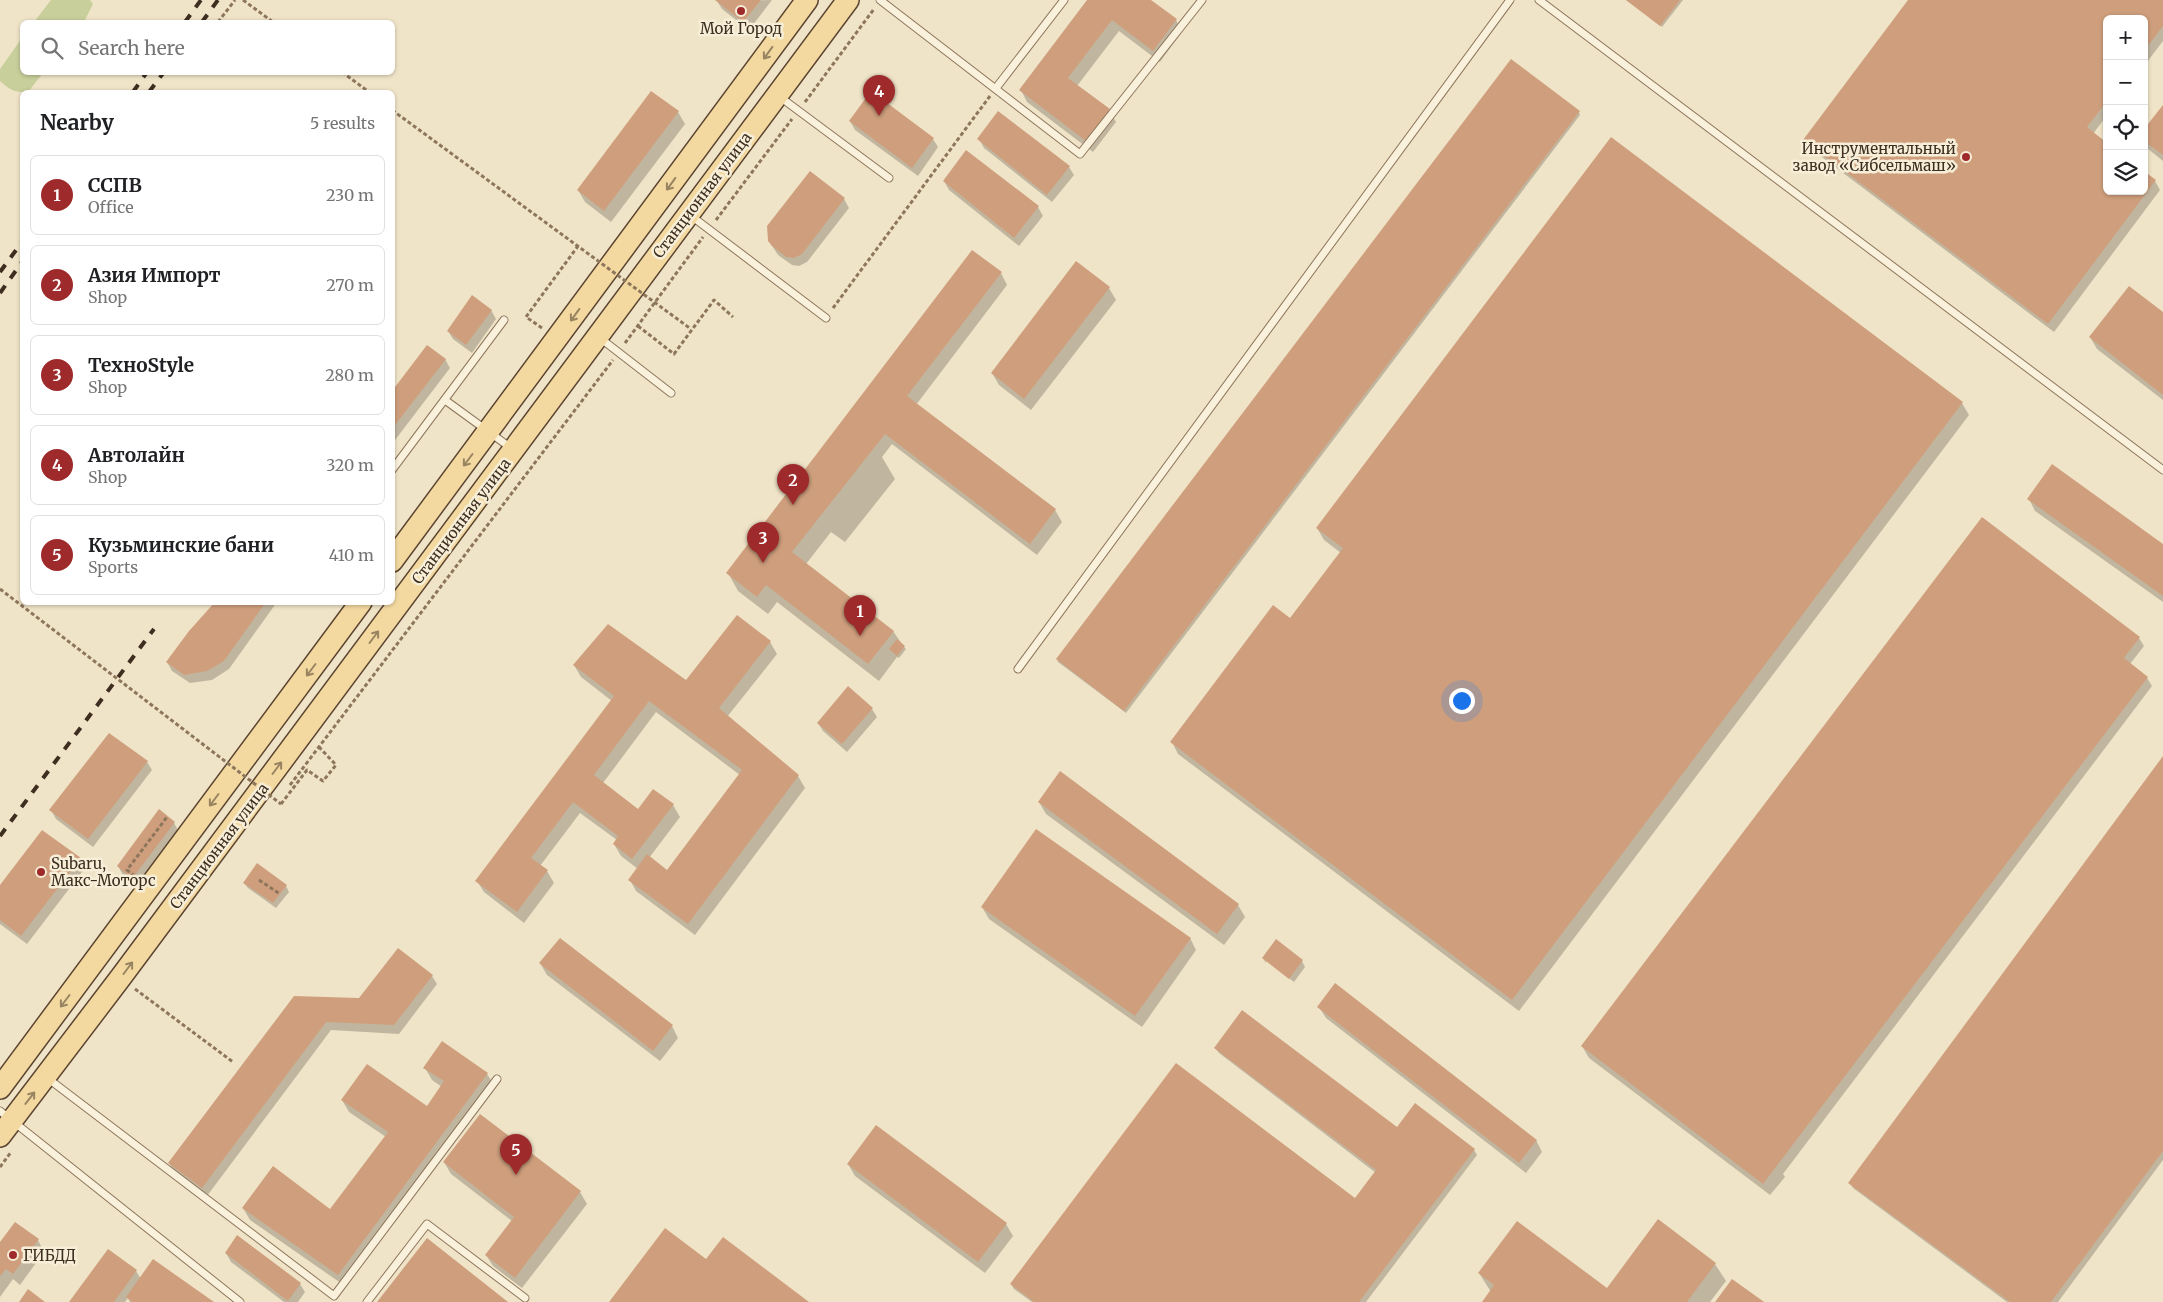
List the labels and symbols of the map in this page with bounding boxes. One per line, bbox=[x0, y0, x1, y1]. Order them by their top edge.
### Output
marker: Мой Город bbox=[735, 5, 747, 17]
place label: Мой Город bbox=[700, 19, 782, 38]
one-way arrow bbox=[763, 46, 773, 60]
pin: 4 bbox=[863, 75, 895, 116]
street label: Станционная улица bbox=[648, 128, 756, 262]
place label: Инструментальный завод «Сибсельмаш» bbox=[1793, 139, 1956, 175]
marker: Инструментальный завод «Сибсельмаш» bbox=[1960, 151, 1972, 163]
one-way arrow bbox=[666, 177, 677, 190]
one-way arrow bbox=[570, 308, 580, 322]
one-way arrow bbox=[463, 453, 473, 467]
street label: Станционная улица bbox=[407, 454, 515, 588]
pin: 2 bbox=[777, 464, 809, 505]
pin: 3 bbox=[747, 522, 779, 563]
pin: 1 bbox=[844, 595, 876, 636]
one-way arrow bbox=[369, 630, 379, 644]
one-way arrow bbox=[306, 663, 317, 676]
your location bbox=[1449, 688, 1475, 714]
one-way arrow bbox=[272, 761, 282, 775]
street label: Станционная улица bbox=[165, 779, 273, 913]
one-way arrow bbox=[209, 793, 220, 806]
place label: Subaru, Макс-Моторс bbox=[51, 854, 156, 890]
marker: Subaru, Макс-Моторс bbox=[35, 866, 47, 878]
one-way arrow bbox=[123, 961, 133, 975]
one-way arrow bbox=[60, 994, 70, 1008]
one-way arrow bbox=[24, 1092, 35, 1105]
pin: 5 bbox=[500, 1134, 532, 1175]
place label: ГИБДД bbox=[23, 1246, 76, 1265]
marker: ГИБДД bbox=[7, 1249, 19, 1261]

